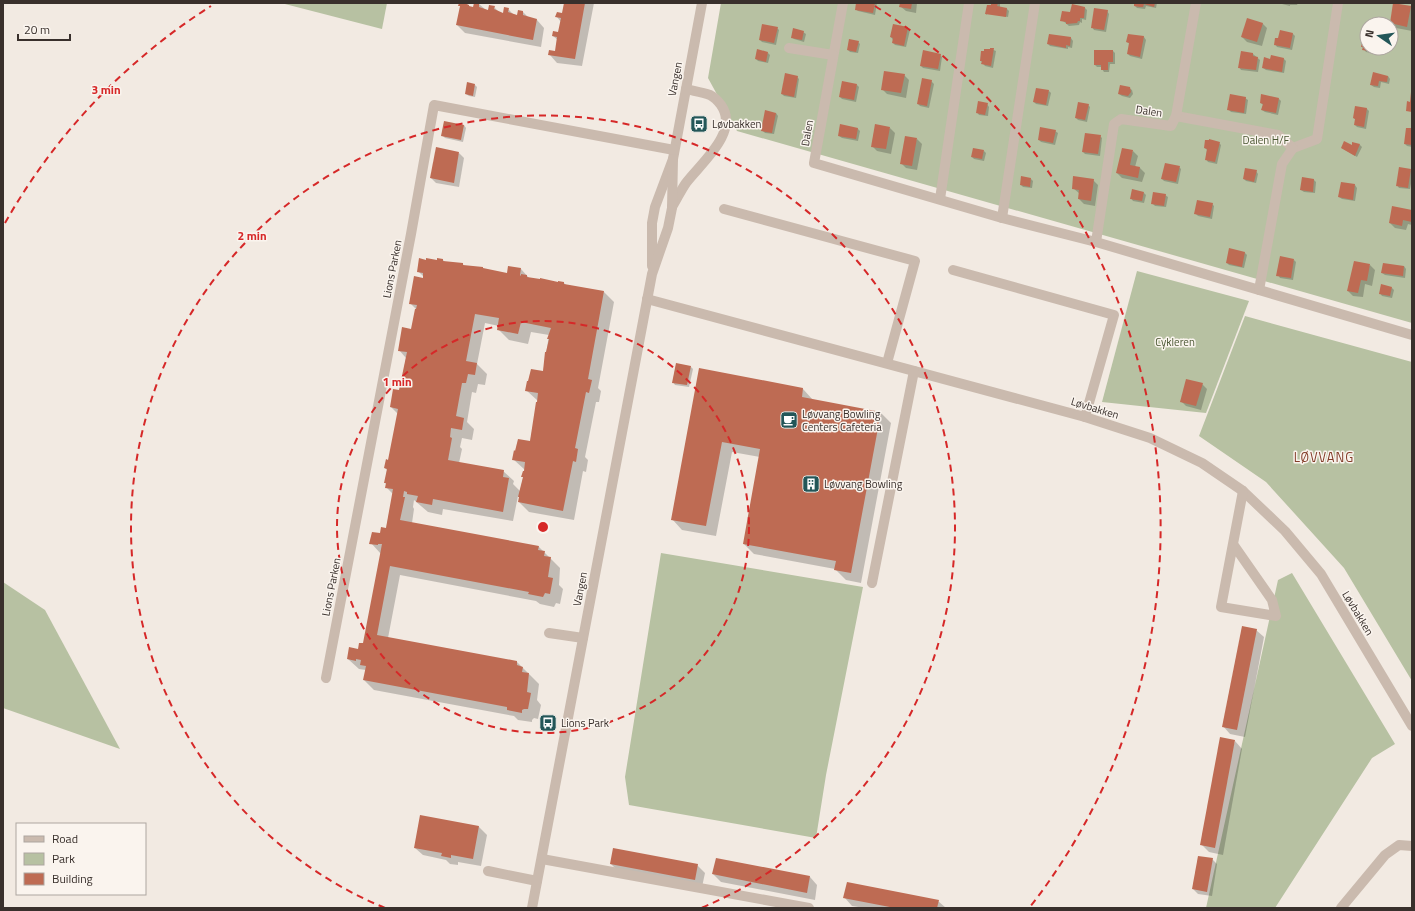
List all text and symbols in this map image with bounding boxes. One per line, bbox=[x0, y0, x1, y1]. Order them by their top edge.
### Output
scale bar bbox=[18, 16, 70, 42]
north arrow bbox=[1359, 16, 1399, 56]
text: 20 m bbox=[24, 20, 50, 39]
text: N bbox=[1361, 28, 1378, 39]
street label: Vangen bbox=[664, 60, 686, 98]
text: 3 min bbox=[91, 80, 121, 99]
street label: Dalen bbox=[1135, 101, 1163, 121]
bus stop icon: Løvbakken bbox=[689, 114, 709, 134]
place label: Løvbakken bbox=[712, 116, 761, 132]
street label: Dalen bbox=[797, 118, 817, 147]
park label: Dalen H/F bbox=[1243, 132, 1290, 148]
text: 2 min bbox=[237, 226, 267, 245]
street label: Lions Parken bbox=[378, 238, 406, 300]
park label: Cykleren bbox=[1155, 334, 1195, 350]
text: 1 min bbox=[382, 372, 412, 391]
street label: Løvbakken bbox=[1069, 393, 1121, 423]
place label: Løvvang Bowling Centers Cafeteria bbox=[802, 406, 882, 435]
cafe icon: Løvvang Bowling Centers Cafeteria bbox=[779, 410, 799, 430]
district label: LØVVANG bbox=[1294, 447, 1354, 467]
building icon: Løvvang Bowling bbox=[801, 474, 821, 494]
place label: Løvvang Bowling bbox=[824, 476, 903, 492]
centre of rings bbox=[536, 520, 550, 534]
street label: Lions Parken bbox=[317, 556, 345, 618]
street label: Vangen bbox=[569, 570, 591, 608]
street label: Løvbakken bbox=[1338, 588, 1378, 638]
bus stop icon: Lions Park bbox=[538, 713, 558, 733]
place label: Lions Park bbox=[561, 715, 610, 731]
legend bbox=[16, 823, 146, 895]
text: Road bbox=[52, 829, 78, 848]
text: Park bbox=[52, 849, 75, 868]
text: Building bbox=[52, 869, 93, 888]

